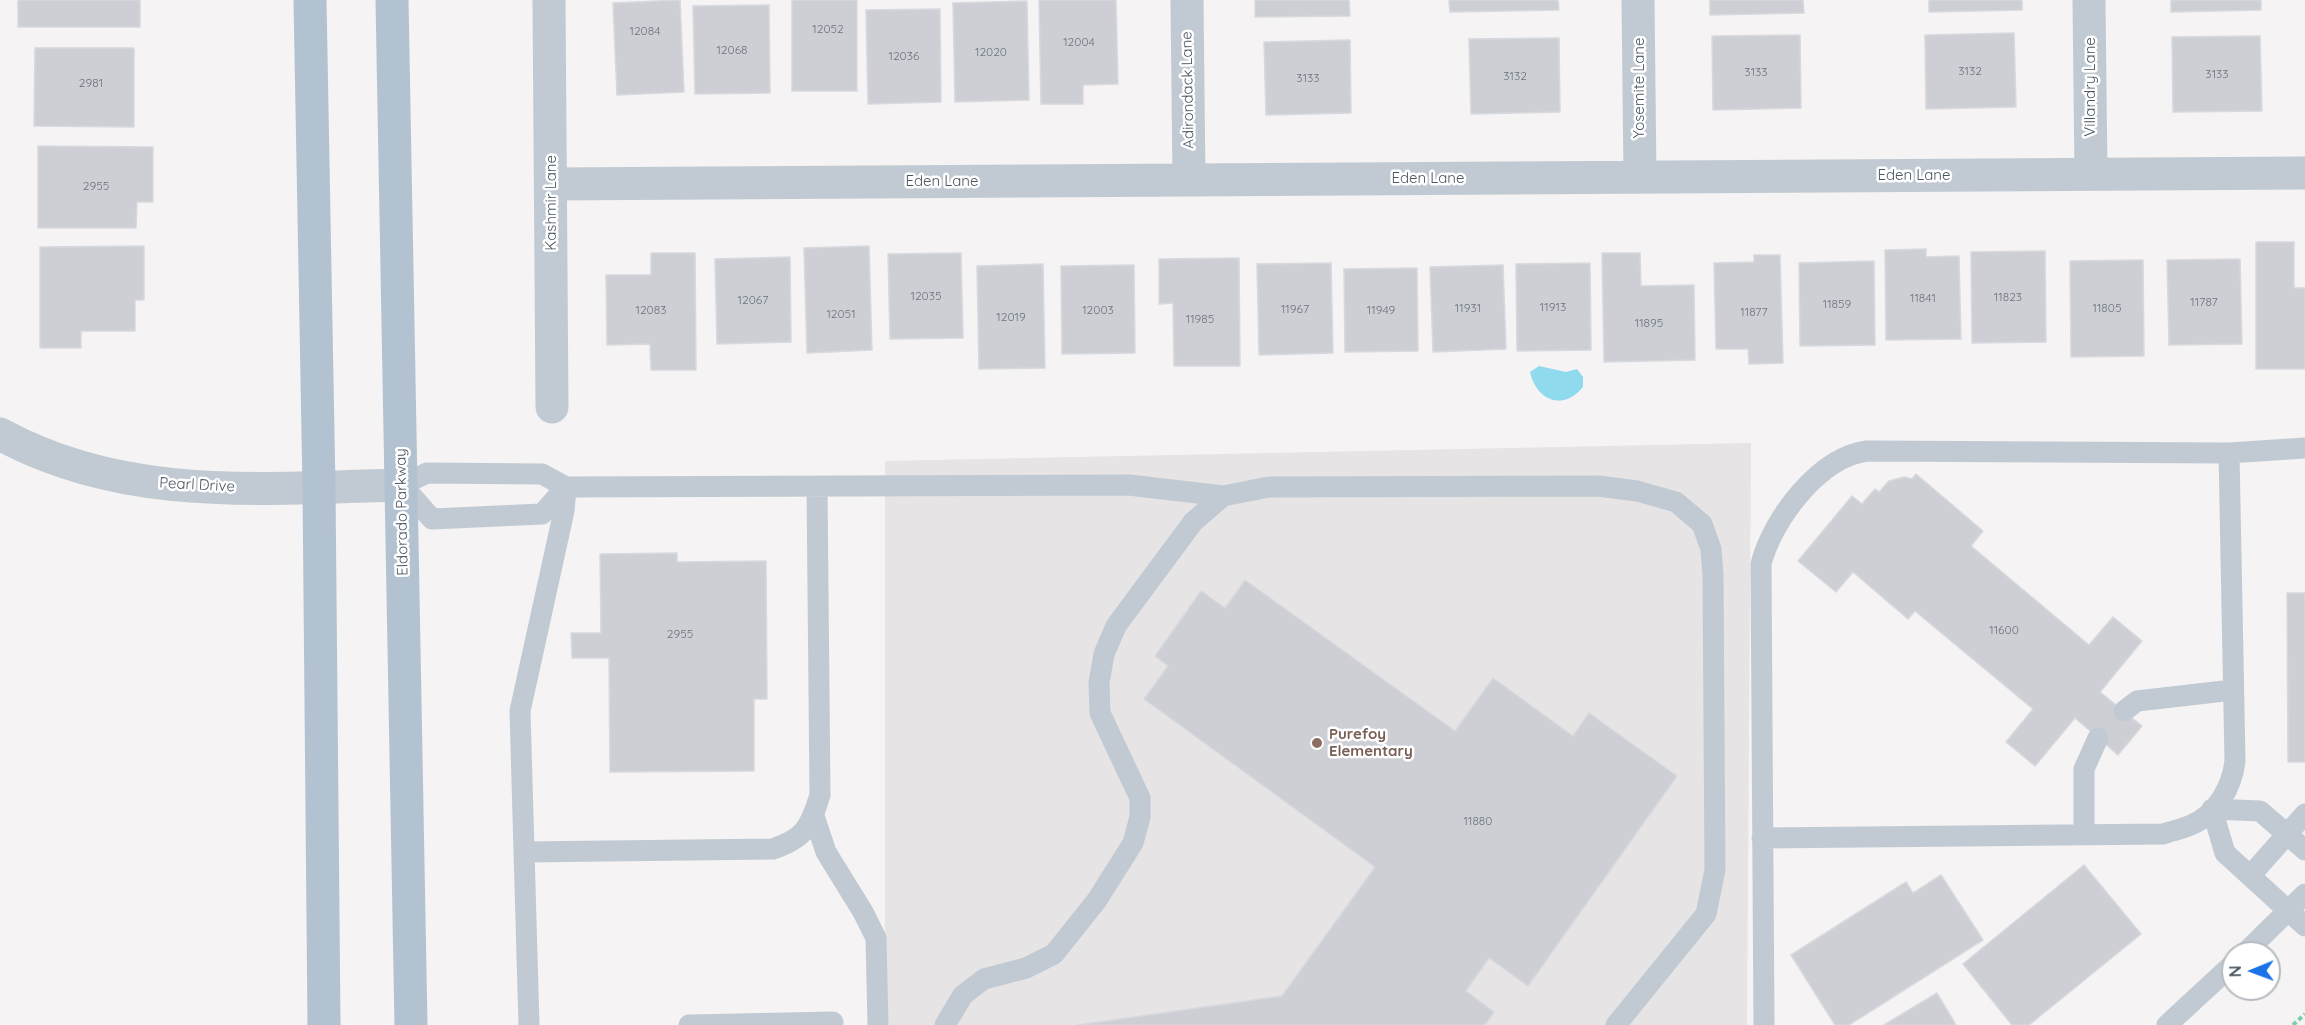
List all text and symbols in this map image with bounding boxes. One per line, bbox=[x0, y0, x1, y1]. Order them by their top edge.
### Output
house number: 12052 bbox=[812, 22, 844, 36]
house number: 12084 bbox=[629, 24, 661, 38]
street label: Adirondack Lane bbox=[1178, 31, 1198, 149]
house number: 12004 bbox=[1063, 35, 1095, 49]
street label: Yosemite Lane bbox=[1630, 37, 1648, 139]
street label: Villandry Lane bbox=[2081, 37, 2099, 137]
house number: 12068 bbox=[716, 43, 748, 57]
house number: 12020 bbox=[975, 45, 1007, 59]
house number: 12036 bbox=[889, 49, 919, 63]
house number: 3132 bbox=[1958, 64, 1982, 78]
house number: 3133 bbox=[1744, 65, 1768, 79]
house number: 3133 bbox=[2205, 67, 2229, 81]
house number: 3132 bbox=[1503, 69, 1527, 83]
house number: 3133 bbox=[1296, 71, 1320, 85]
house number: 2981 bbox=[79, 76, 103, 90]
street label: Kashmir Lane bbox=[542, 155, 560, 251]
street label: Eden Lane bbox=[1878, 166, 1950, 184]
street label: Eden Lane bbox=[1392, 169, 1464, 187]
street label: Eden Lane bbox=[906, 172, 978, 190]
house number: 2955 bbox=[83, 179, 109, 193]
house number: 12035 bbox=[910, 289, 942, 303]
house number: 11823 bbox=[1994, 290, 2022, 304]
house number: 11841 bbox=[1910, 291, 1936, 305]
house number: 12067 bbox=[738, 293, 768, 307]
house number: 11787 bbox=[2190, 295, 2218, 309]
house number: 11859 bbox=[1823, 297, 1851, 311]
house number: 11913 bbox=[1540, 300, 1566, 314]
house number: 11931 bbox=[1455, 301, 1481, 315]
house number: 11805 bbox=[2092, 301, 2122, 315]
house number: 11967 bbox=[1281, 302, 1309, 316]
house number: 12083 bbox=[636, 303, 666, 317]
house number: 12003 bbox=[1082, 303, 1114, 317]
house number: 11949 bbox=[1367, 303, 1395, 317]
house number: 11877 bbox=[1740, 305, 1768, 319]
house number: 12051 bbox=[826, 307, 856, 321]
house number: 12019 bbox=[996, 310, 1026, 324]
house number: 11985 bbox=[1186, 312, 1214, 326]
house number: 11895 bbox=[1635, 316, 1663, 330]
street label: Eldorado Parkway bbox=[392, 448, 412, 576]
street label: Pearl Drive bbox=[159, 474, 235, 496]
house number: 11600 bbox=[1989, 623, 2019, 637]
house number: 2955 bbox=[667, 627, 693, 641]
place label: Purefoy Elementary bbox=[1329, 725, 1413, 760]
marker: Purefoy Elementary bbox=[1310, 736, 1324, 750]
house number: 11880 bbox=[1464, 814, 1492, 828]
north arrow bbox=[2221, 941, 2281, 1001]
text: N bbox=[2225, 965, 2245, 977]

